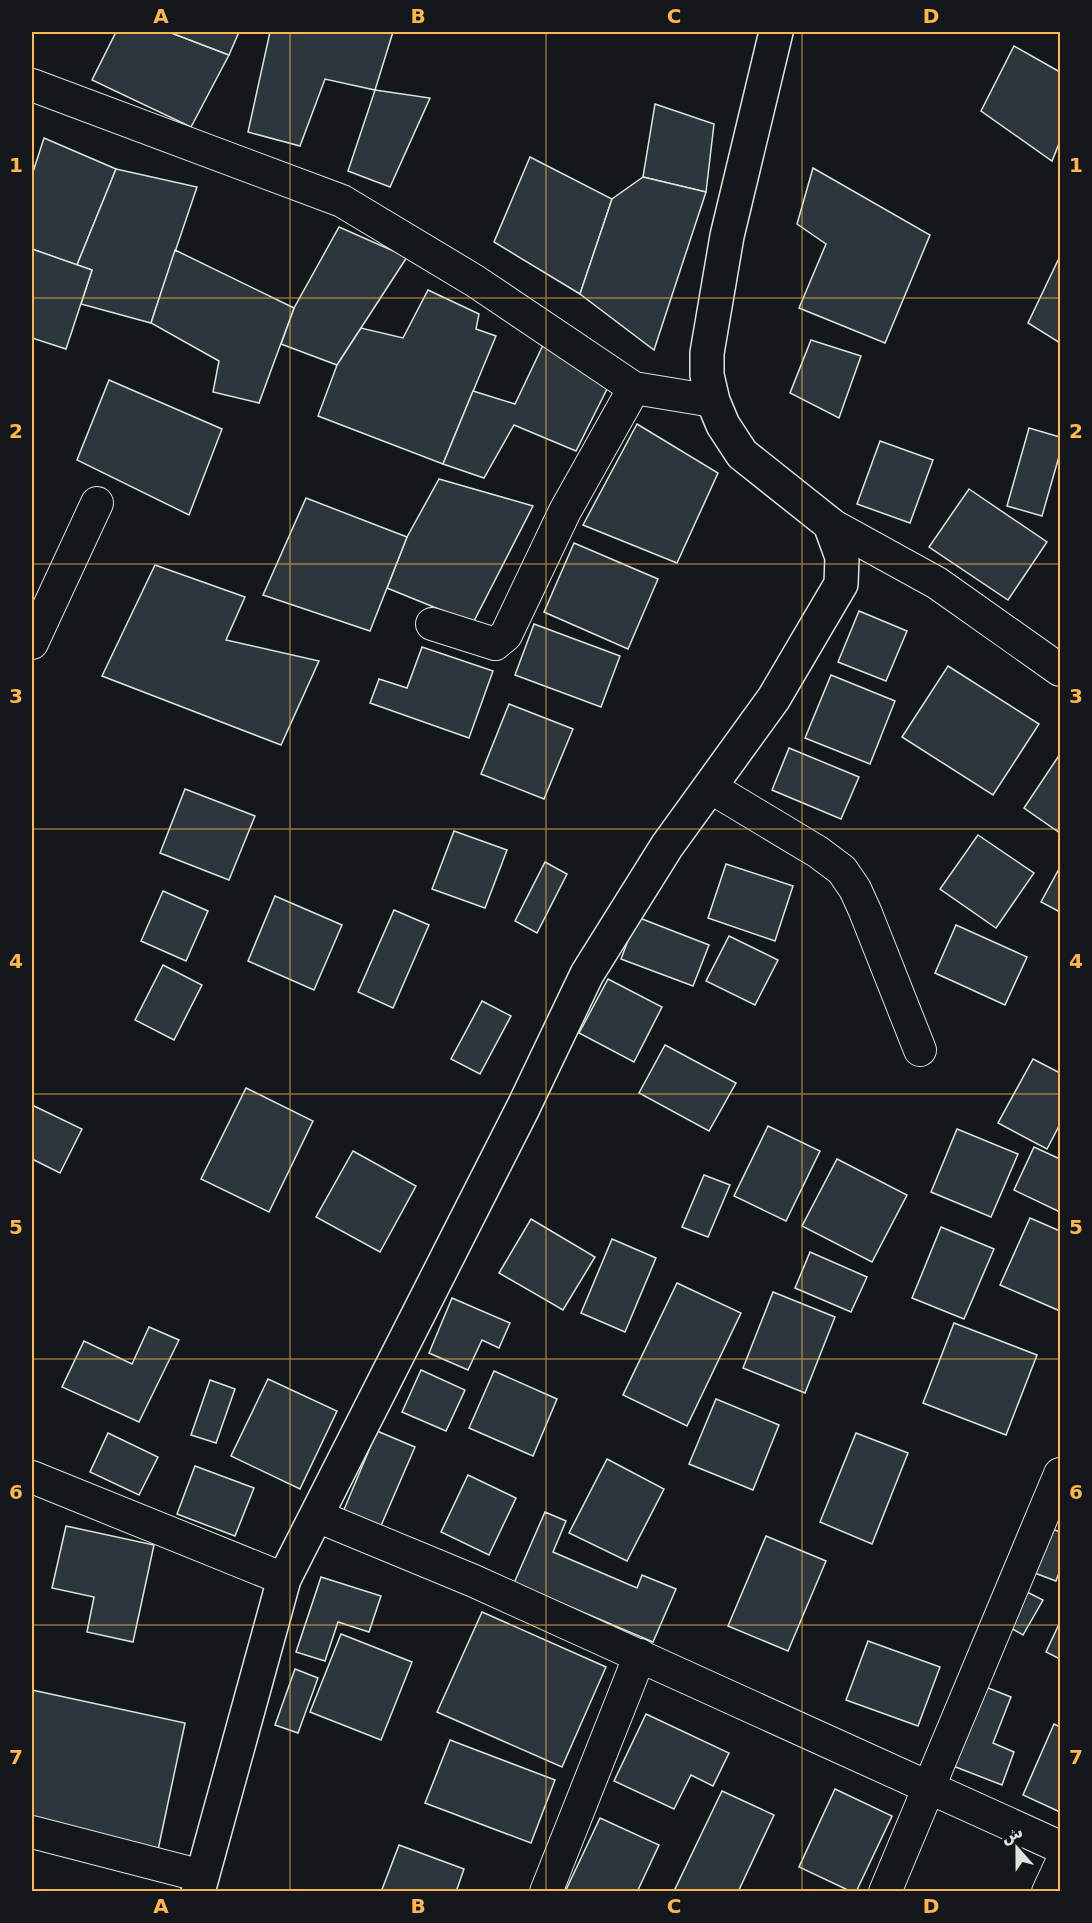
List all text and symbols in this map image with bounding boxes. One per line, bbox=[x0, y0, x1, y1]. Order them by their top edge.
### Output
text: A bbox=[153, 4, 169, 28]
text: B bbox=[410, 4, 426, 28]
text: C bbox=[667, 4, 681, 28]
text: D bbox=[923, 4, 939, 28]
text: 1 bbox=[9, 153, 23, 177]
text: 1 bbox=[1069, 153, 1083, 177]
text: 2 bbox=[9, 419, 23, 443]
text: 2 bbox=[1069, 419, 1083, 443]
text: 3 bbox=[9, 684, 23, 708]
text: 3 bbox=[1069, 684, 1083, 708]
text: 4 bbox=[9, 949, 23, 973]
text: 4 bbox=[1069, 949, 1083, 973]
text: 5 bbox=[9, 1215, 23, 1239]
text: 5 bbox=[1069, 1215, 1083, 1239]
text: 6 bbox=[9, 1480, 23, 1504]
text: 6 bbox=[1069, 1480, 1083, 1504]
text: 7 bbox=[9, 1745, 23, 1769]
text: 7 bbox=[1069, 1745, 1083, 1769]
north arrow bbox=[987, 1818, 1047, 1878]
text: ش bbox=[998, 1822, 1026, 1847]
text: A bbox=[153, 1894, 169, 1918]
text: B bbox=[410, 1894, 426, 1918]
text: C bbox=[667, 1894, 681, 1918]
text: D bbox=[923, 1894, 939, 1918]

